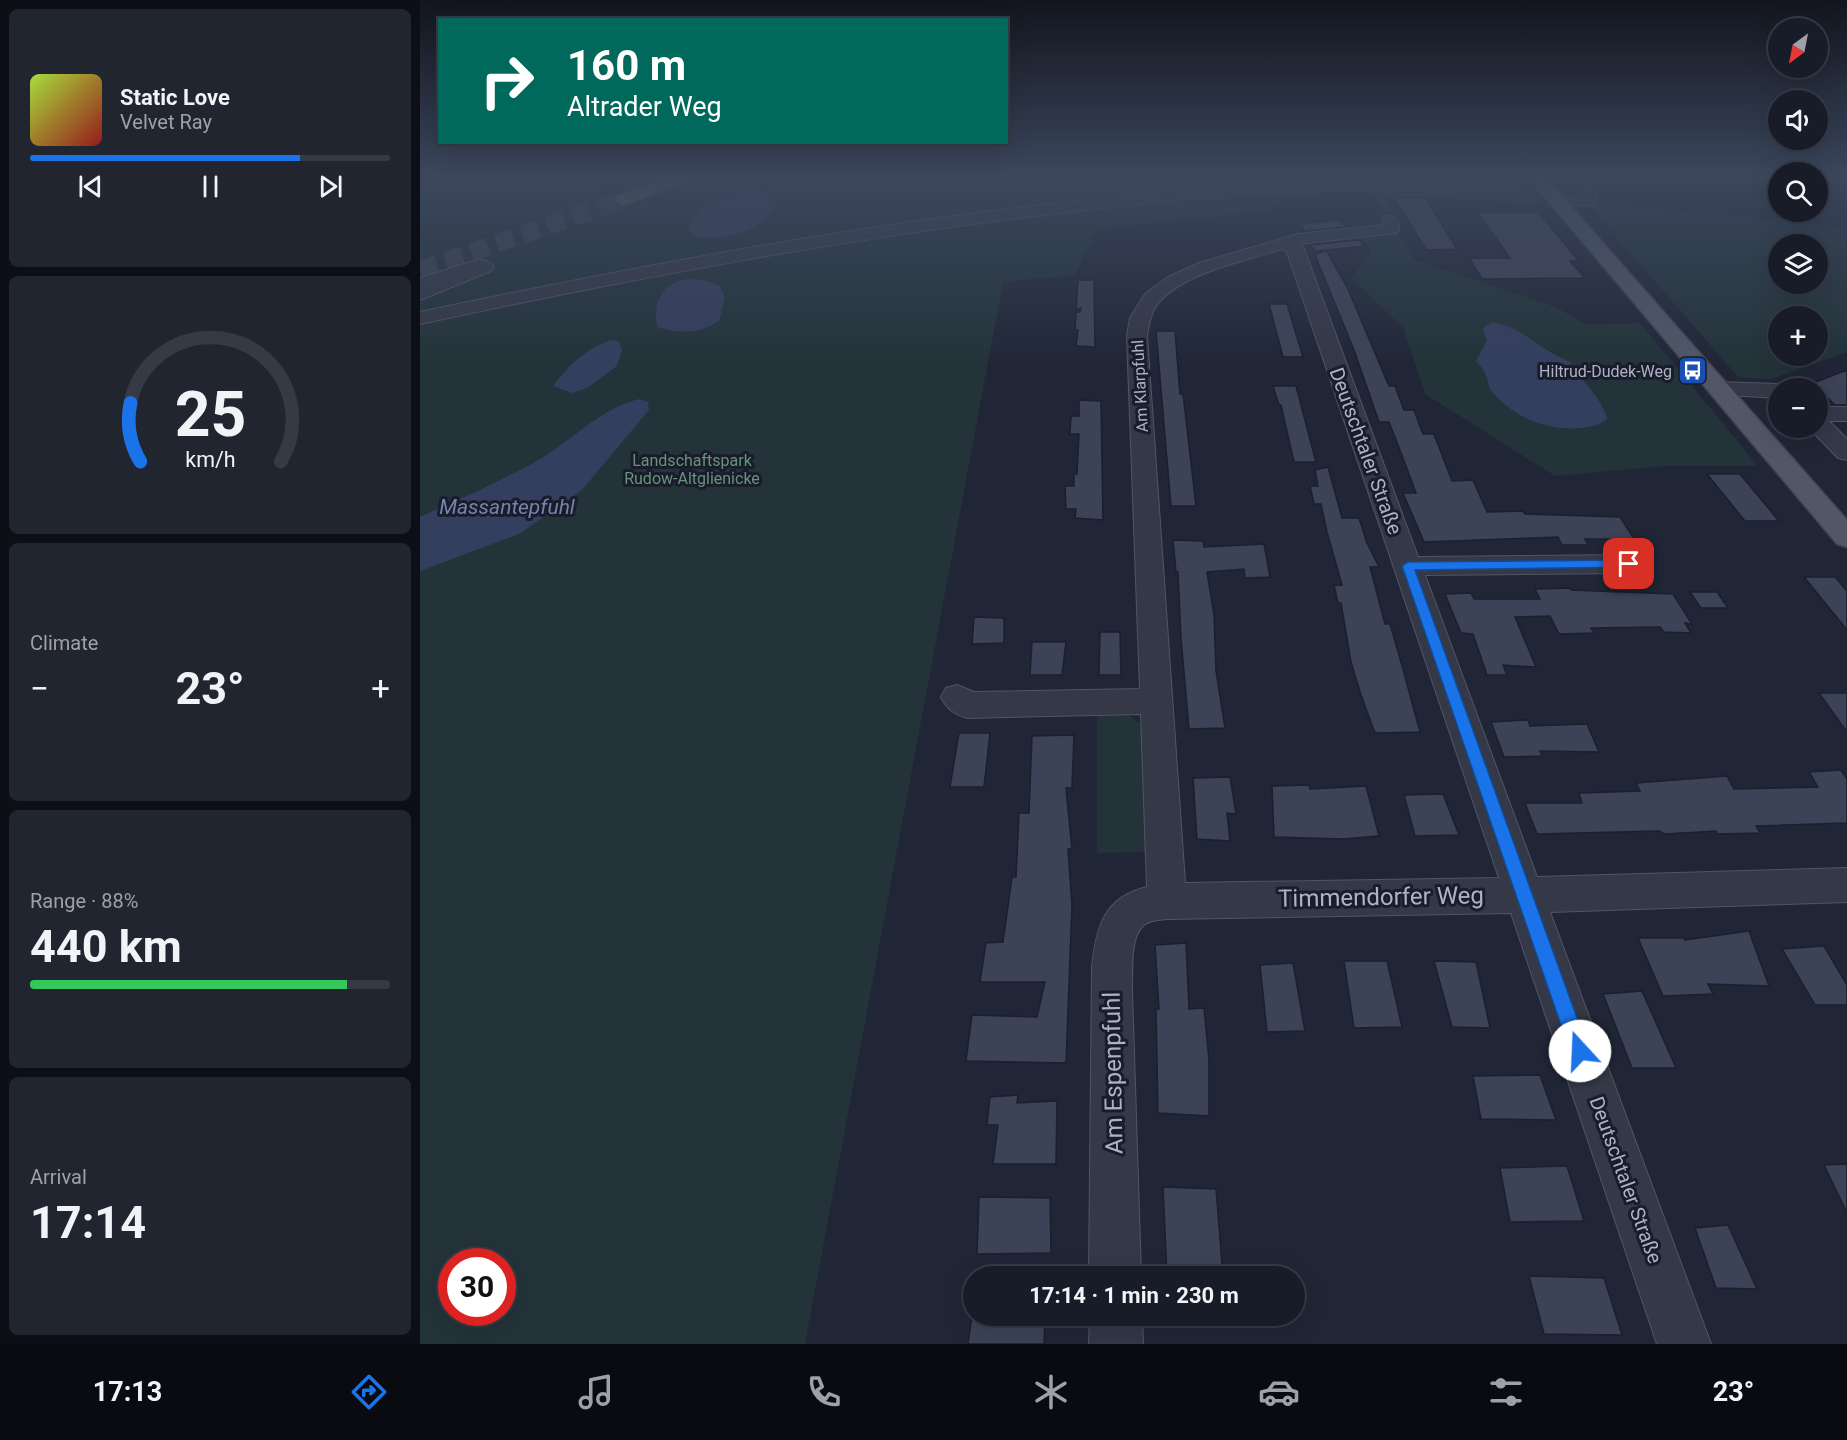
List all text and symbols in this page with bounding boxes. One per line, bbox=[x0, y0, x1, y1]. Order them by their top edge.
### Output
north arrow bbox=[1768, 18, 1828, 78]
map controls bbox=[1768, 18, 1828, 438]
text: 160 m bbox=[567, 41, 686, 90]
icon: right bbox=[468, 42, 546, 120]
text: Static Love bbox=[120, 85, 230, 110]
button: sound bbox=[1768, 90, 1828, 150]
text: Altrader Weg bbox=[567, 91, 722, 123]
text: Velvet Ray bbox=[120, 110, 212, 134]
button: search bbox=[1768, 162, 1828, 222]
icon: previous bbox=[74, 170, 107, 203]
icon: pause bbox=[194, 170, 227, 203]
icon: next bbox=[314, 170, 347, 203]
button: layers bbox=[1768, 234, 1828, 294]
button: + bbox=[1768, 306, 1828, 366]
street label: Am Klarpfuhl bbox=[1128, 339, 1152, 433]
bus stop icon: Hiltrud-Dudek-Weg bbox=[1677, 355, 1709, 387]
place label: Hiltrud-Dudek-Weg bbox=[1539, 362, 1672, 381]
street label: Deutschtaler Straße bbox=[1325, 364, 1407, 538]
text: 25 bbox=[174, 378, 246, 451]
button: − bbox=[1768, 378, 1828, 438]
text: km/h bbox=[185, 447, 235, 472]
park label: Landschaftspark Rudow-Altglienicke bbox=[624, 451, 760, 488]
water label: Massantepfuhl bbox=[439, 495, 576, 519]
pin bbox=[1603, 538, 1654, 589]
icon: arrive bbox=[1612, 547, 1645, 580]
text: Climate bbox=[30, 631, 98, 655]
text: 23° bbox=[175, 662, 245, 715]
text: − bbox=[30, 669, 49, 708]
text: + bbox=[371, 669, 390, 708]
street label: Timmendorfer Weg bbox=[1278, 881, 1484, 913]
text: Range · 88% bbox=[30, 889, 138, 913]
text: 440 km bbox=[30, 920, 182, 973]
street label: Am Espenpfuhl bbox=[1098, 992, 1128, 1154]
position arrow bbox=[1548, 1019, 1612, 1083]
street label: Deutschtaler Straße bbox=[1585, 1093, 1667, 1267]
text: Arrival bbox=[30, 1165, 87, 1189]
text: 17:14 bbox=[30, 1196, 146, 1249]
speed limit sign: 30 bbox=[438, 1248, 516, 1326]
text: 17:14 · 1 min · 230 m bbox=[1029, 1283, 1239, 1308]
icon: directions bbox=[348, 1371, 390, 1413]
icon: music bbox=[575, 1371, 617, 1413]
icon: phone bbox=[803, 1371, 845, 1413]
icon: climate bbox=[1030, 1371, 1072, 1413]
icon: car bbox=[1258, 1371, 1300, 1413]
icon: filters bbox=[1485, 1371, 1527, 1413]
text: 17:13 bbox=[93, 1376, 162, 1408]
text: 23° bbox=[1713, 1376, 1754, 1408]

